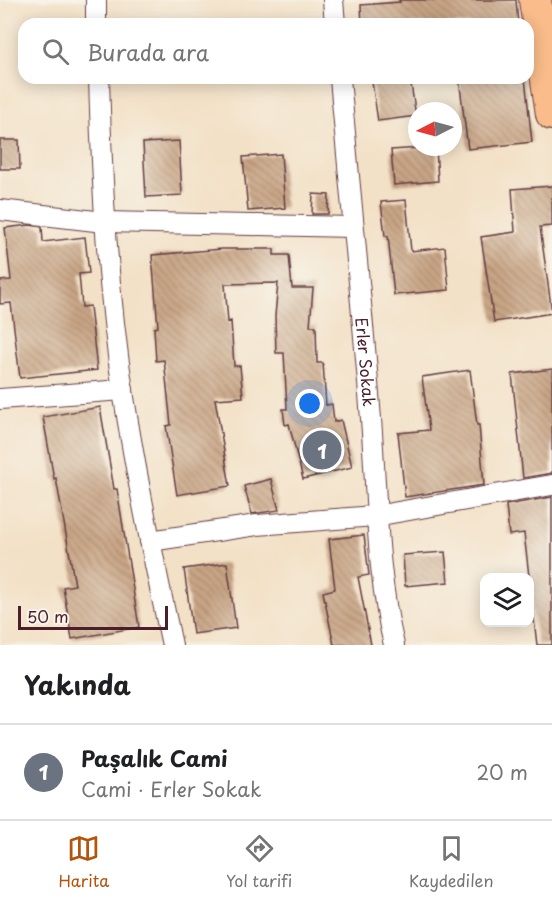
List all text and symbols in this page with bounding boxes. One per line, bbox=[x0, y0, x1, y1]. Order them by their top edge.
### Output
search box bbox=[18, 18, 534, 84]
icon: search bbox=[39, 35, 72, 68]
text: Burada ara bbox=[87, 35, 209, 68]
north arrow bbox=[408, 102, 462, 156]
street label: Erler Sokak bbox=[350, 316, 382, 407]
your location bbox=[295, 389, 324, 418]
pin: 1 bbox=[302, 428, 342, 472]
map controls bbox=[480, 573, 534, 627]
button: layers bbox=[480, 573, 534, 627]
scale bar bbox=[18, 603, 168, 630]
text: 50 m bbox=[27, 604, 68, 628]
text: Yakında bbox=[24, 665, 131, 704]
text: Paşalık Cami bbox=[81, 741, 228, 774]
text: 1 bbox=[39, 757, 48, 787]
text: 20 m bbox=[476, 757, 528, 787]
text: Cami · Erler Sokak bbox=[81, 774, 261, 804]
tab: Harita bbox=[58, 832, 109, 892]
tab: Yol tarifi bbox=[226, 832, 292, 892]
tab: Kaydedilen bbox=[409, 832, 494, 892]

